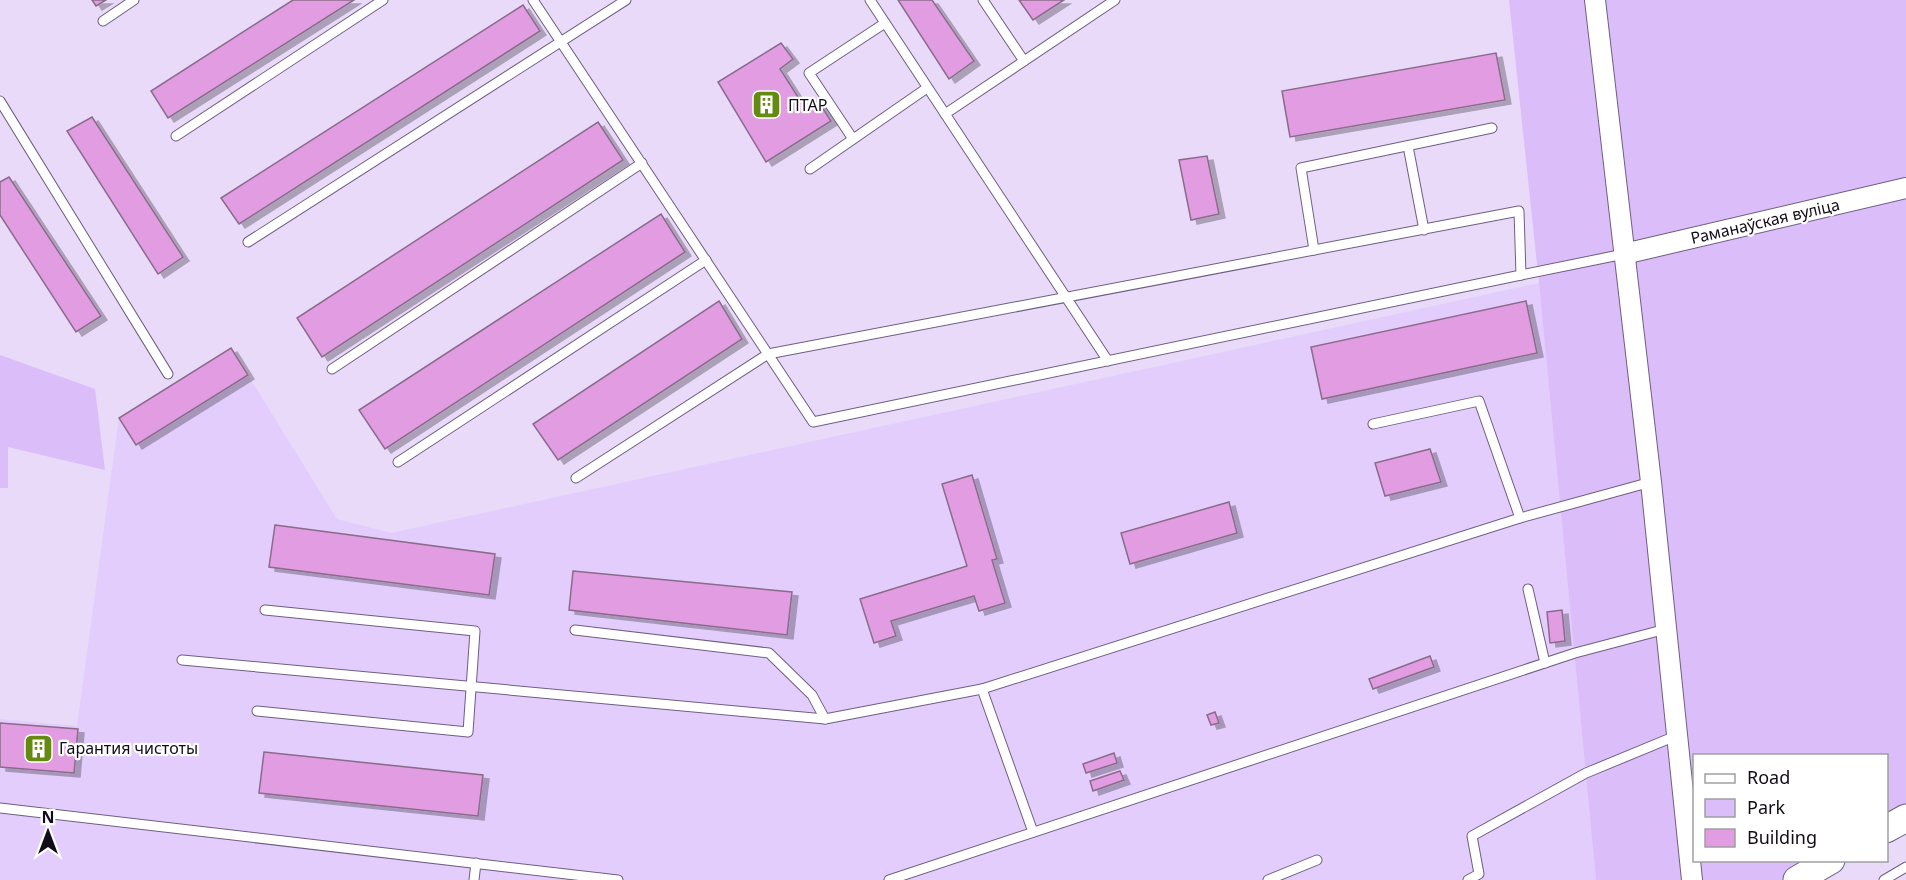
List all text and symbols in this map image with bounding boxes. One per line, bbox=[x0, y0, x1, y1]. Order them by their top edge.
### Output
building icon: ПТАР bbox=[751, 89, 783, 121]
place label: ПТАР bbox=[788, 94, 827, 116]
street label: Раманаўская вуліца bbox=[1688, 193, 1842, 249]
building icon: Гарантия чистоты bbox=[22, 732, 54, 764]
place label: Гарантия чистоты bbox=[59, 737, 198, 759]
legend bbox=[1693, 754, 1888, 862]
text: Road bbox=[1747, 765, 1790, 789]
text: Park bbox=[1747, 795, 1785, 819]
north arrow bbox=[18, 802, 78, 862]
text: N bbox=[41, 806, 55, 828]
text: Building bbox=[1747, 825, 1817, 849]

